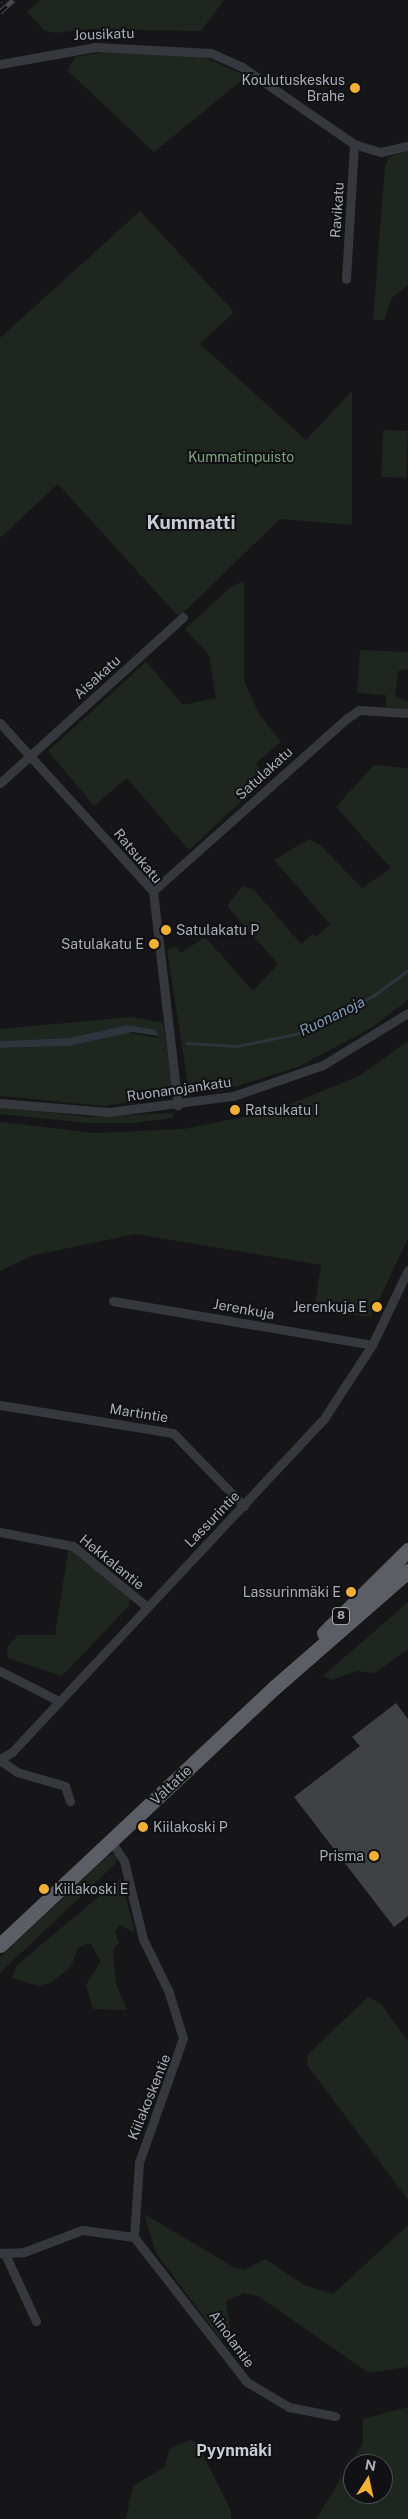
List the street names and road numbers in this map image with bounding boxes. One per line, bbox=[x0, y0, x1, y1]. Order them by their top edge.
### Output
street label: Jousikatu bbox=[73, 25, 135, 43]
street label: Ravikatu bbox=[327, 181, 347, 239]
street label: Aisakatu bbox=[70, 652, 124, 702]
street label: Satulakatu bbox=[232, 743, 296, 803]
street label: Ratsukatu bbox=[110, 825, 166, 887]
street label: Ruonanojankatu bbox=[126, 1073, 232, 1105]
street label: Jerenkuja bbox=[212, 1295, 276, 1323]
street label: Martintie bbox=[109, 1400, 169, 1426]
street label: Lassurintie bbox=[181, 1487, 243, 1551]
street label: Hekkalantie bbox=[76, 1531, 148, 1593]
road number: 8 bbox=[331, 1606, 351, 1625]
street label: Valtatie bbox=[147, 1762, 195, 1808]
street label: Kiilakoskentie bbox=[124, 2052, 174, 2142]
street label: Ainolantie bbox=[206, 2307, 258, 2371]

